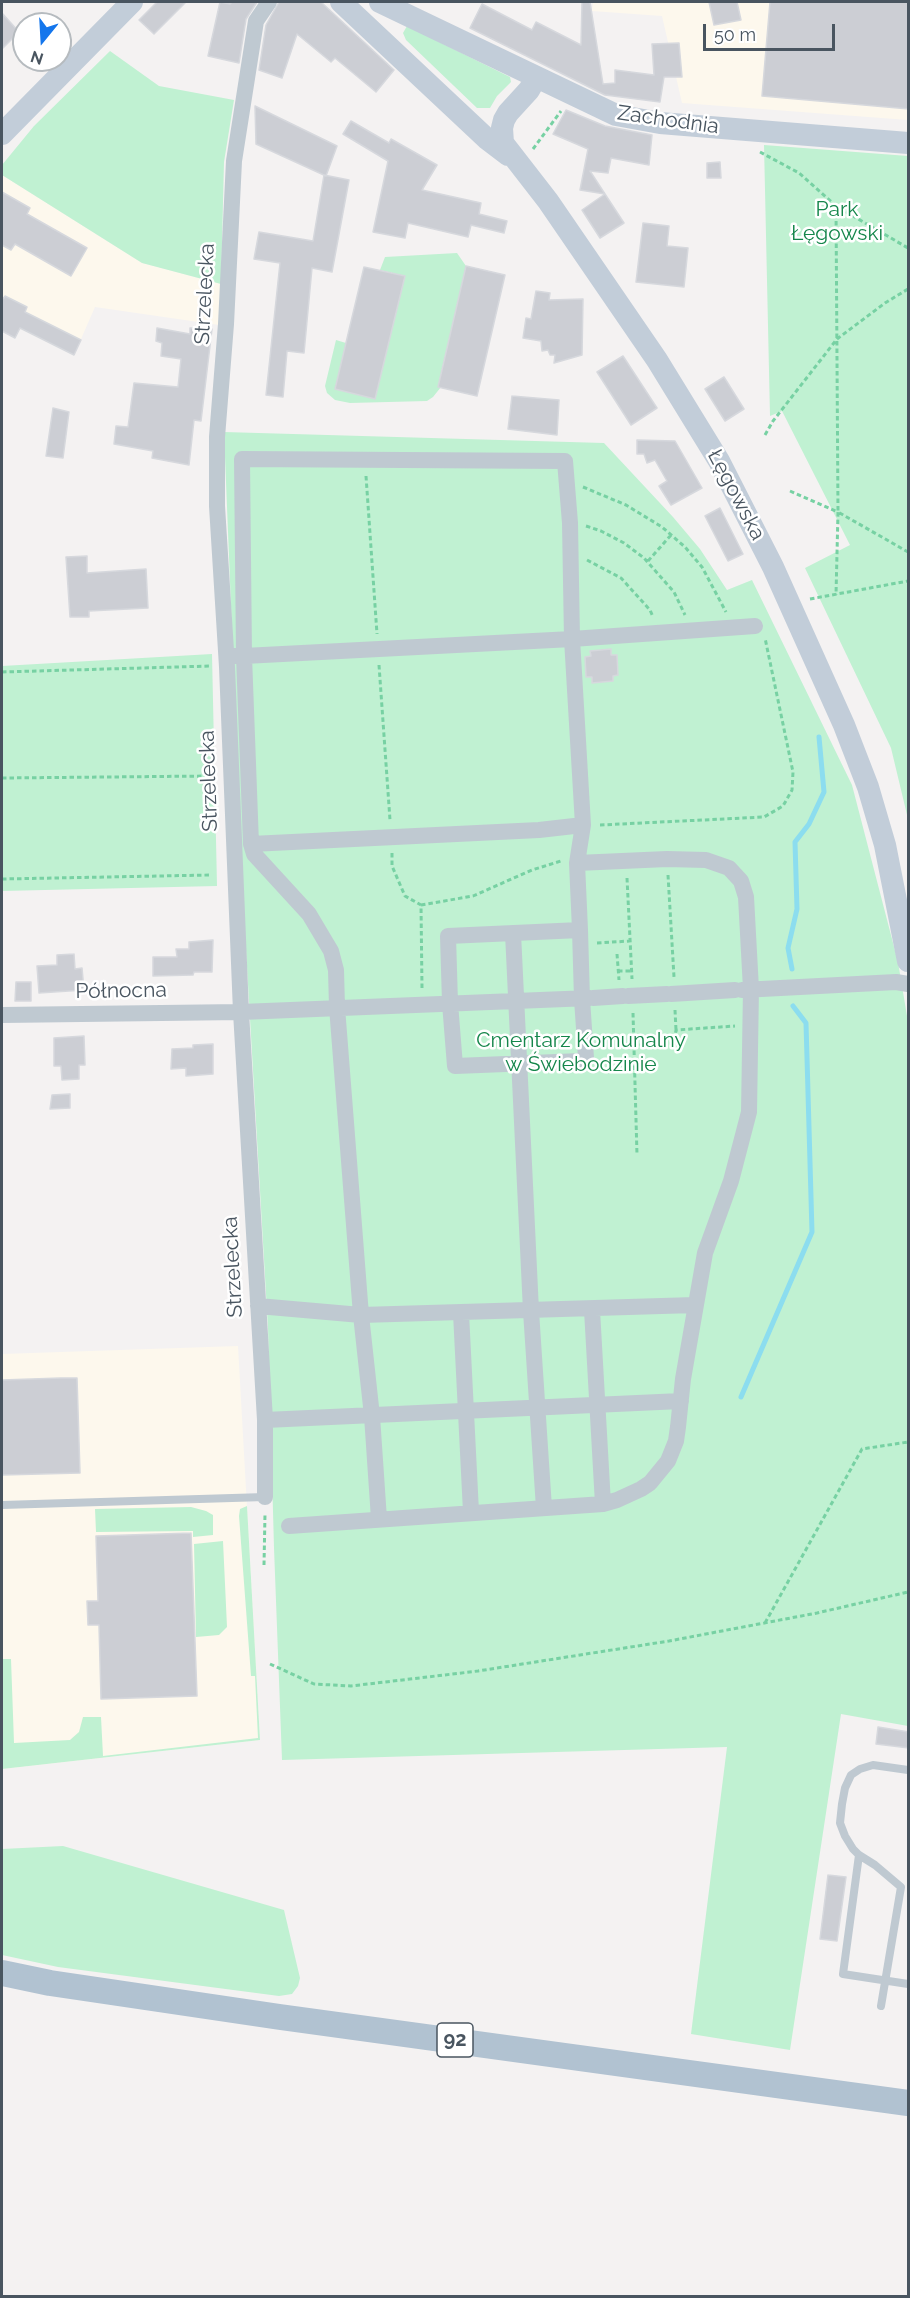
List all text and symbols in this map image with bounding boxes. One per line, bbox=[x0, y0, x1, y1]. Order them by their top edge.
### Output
north arrow bbox=[12, 12, 72, 72]
scale bar bbox=[706, 12, 838, 50]
text: 50 m bbox=[714, 24, 756, 45]
text: N bbox=[28, 47, 46, 69]
street label: Zachodnia bbox=[616, 100, 720, 140]
park label: Park Łęgowski bbox=[791, 197, 883, 247]
street label: Strzelecka bbox=[190, 243, 220, 345]
street label: Łęgowska bbox=[702, 445, 770, 545]
street label: Strzelecka bbox=[195, 730, 223, 832]
street label: Północna bbox=[75, 978, 167, 1004]
park label: Cmentarz Komunalny w Świebodzinie bbox=[476, 1028, 686, 1078]
street label: Strzelecka bbox=[218, 1216, 248, 1318]
road number: 92 bbox=[437, 2023, 473, 2057]

